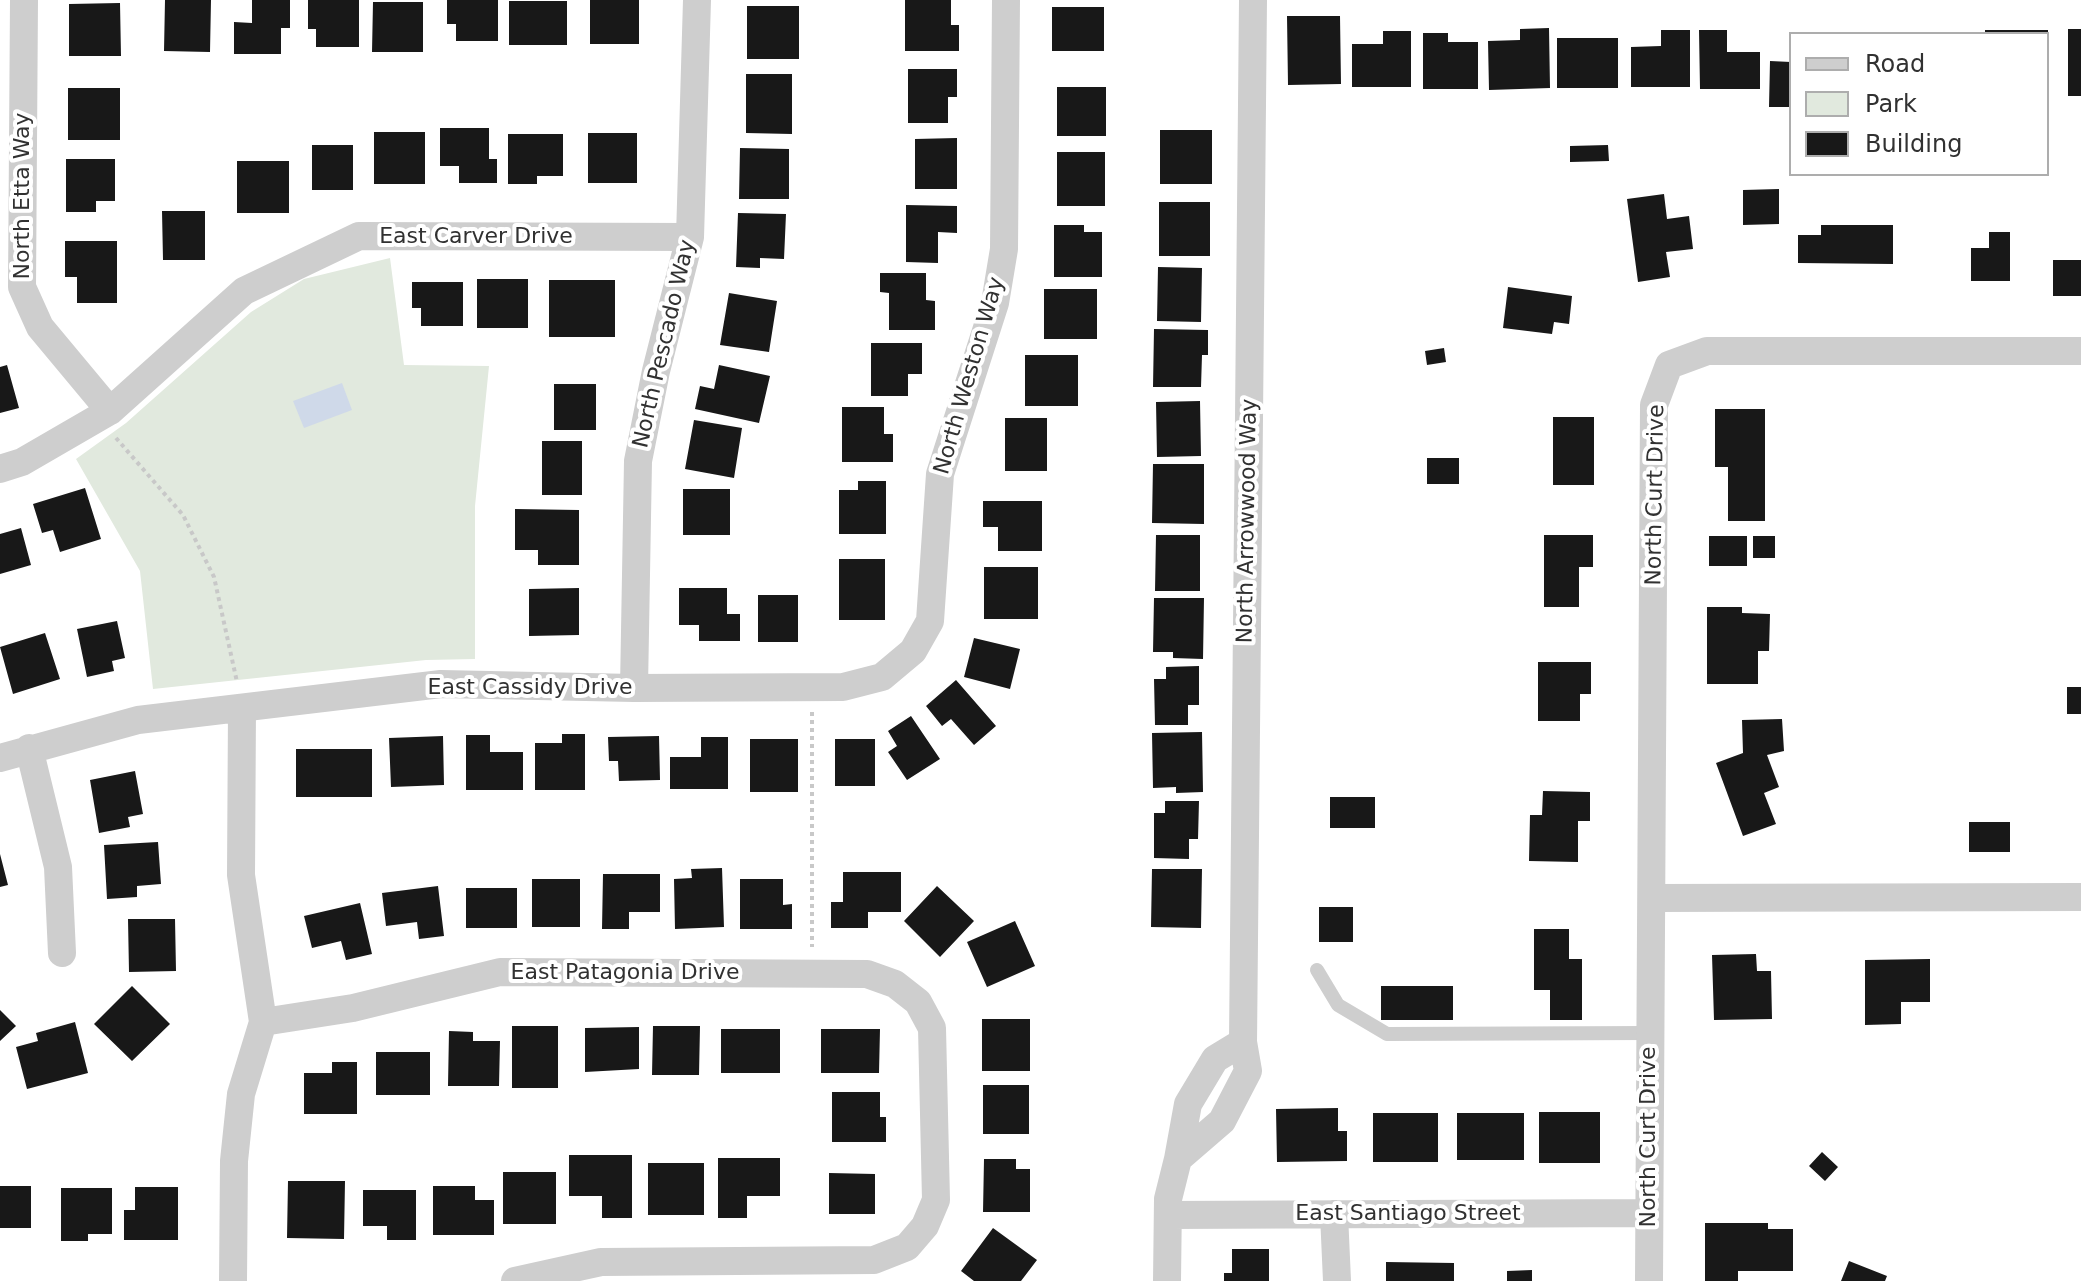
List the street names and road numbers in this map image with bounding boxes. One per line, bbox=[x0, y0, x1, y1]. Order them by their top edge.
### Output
street label: North Etta Way bbox=[10, 113, 36, 279]
street label: East Carver Drive bbox=[379, 224, 573, 250]
street label: North Pescado Way bbox=[628, 237, 702, 451]
street label: North Weston Way bbox=[929, 274, 1011, 478]
street label: North Arrowwood Way bbox=[1233, 398, 1263, 644]
street label: North Curt Drive bbox=[1641, 404, 1671, 586]
street label: East Cassidy Drive bbox=[428, 675, 632, 701]
street label: East Patagonia Drive bbox=[511, 960, 739, 986]
street label: North Curt Drive bbox=[1636, 1046, 1662, 1228]
street label: East Santiago Street bbox=[1295, 1201, 1521, 1227]

